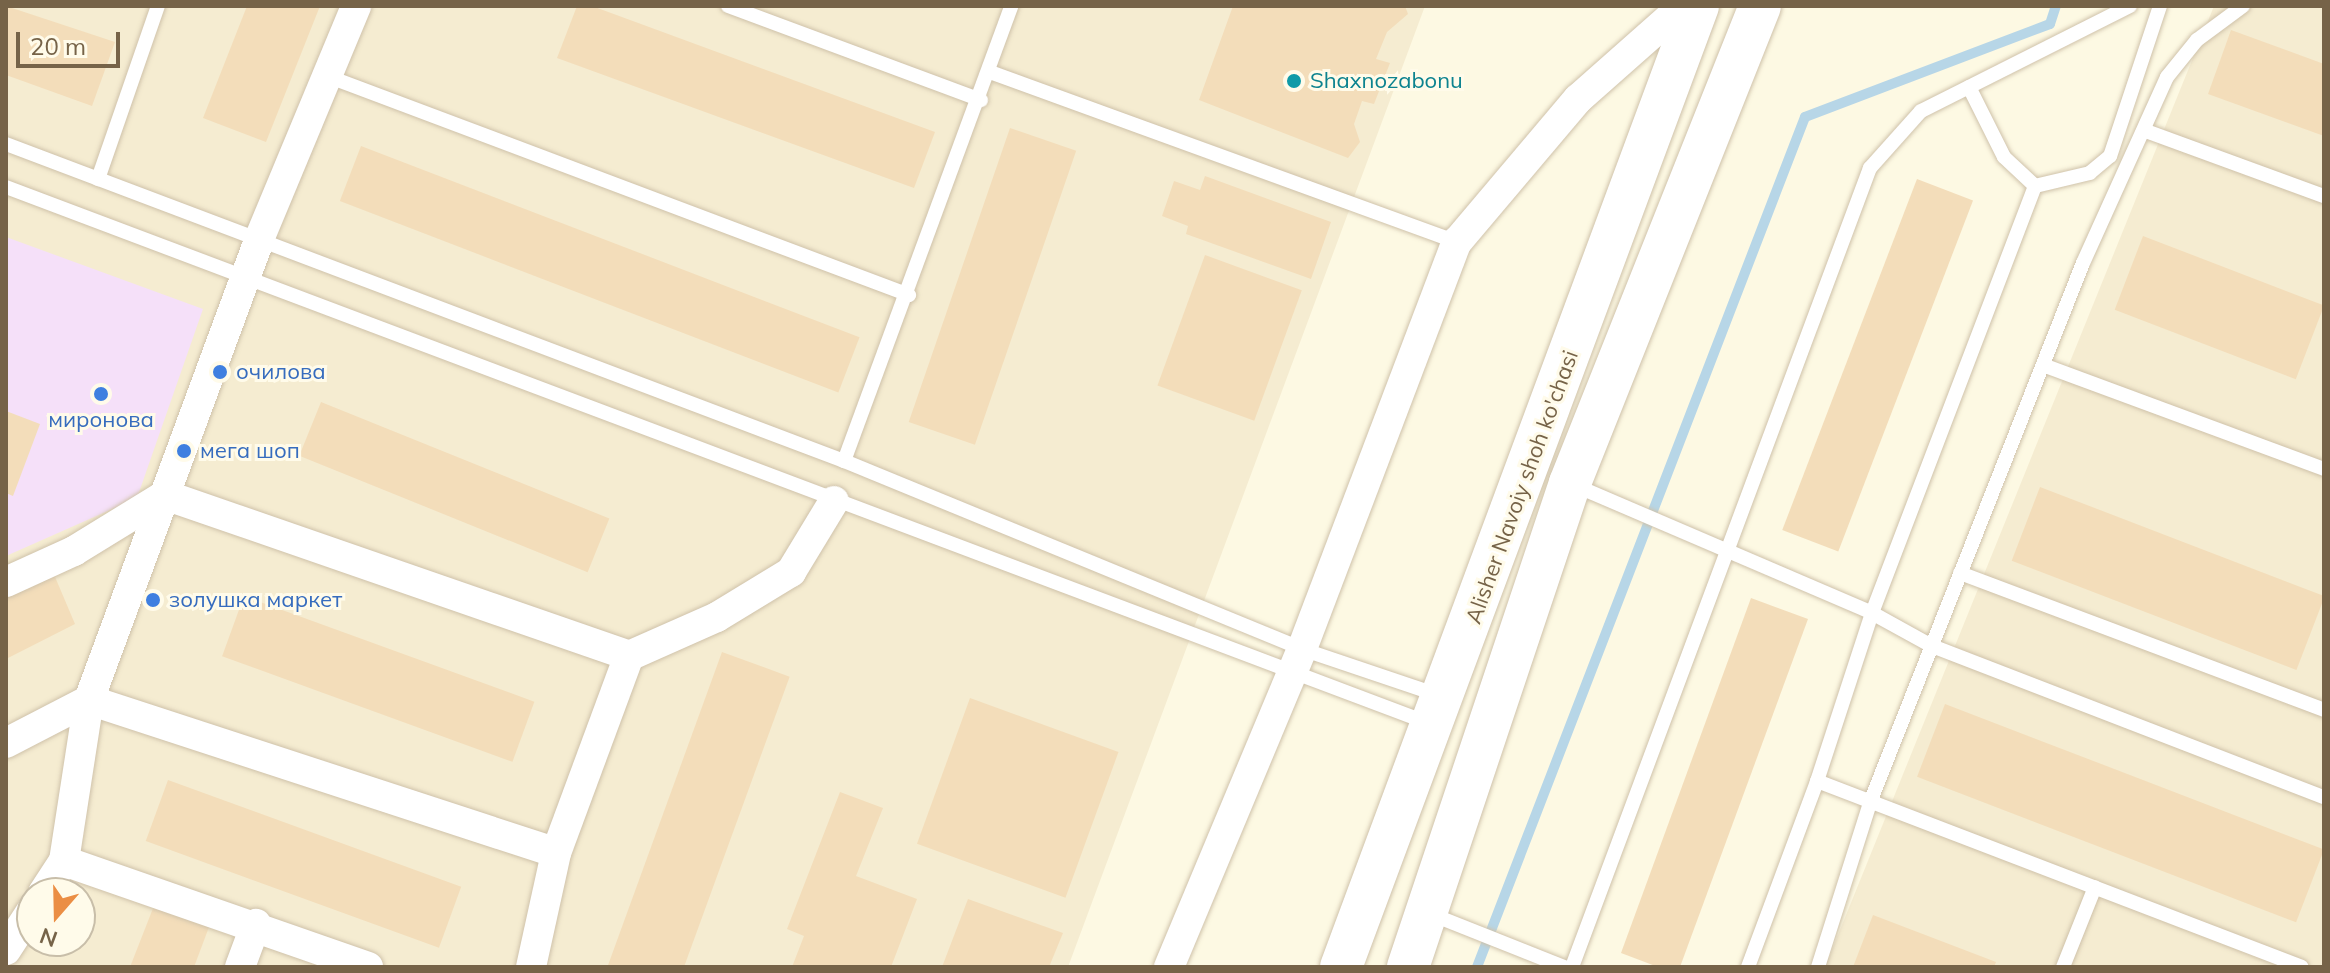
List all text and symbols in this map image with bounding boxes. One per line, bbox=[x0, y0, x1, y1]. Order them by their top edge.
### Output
scale bar bbox=[20, 16, 124, 66]
text: 20 m bbox=[30, 31, 86, 61]
place label: Shaxnozabonu bbox=[1310, 68, 1463, 94]
marker: Shaxnozabonu bbox=[1285, 72, 1303, 90]
street label: Alisher Navoiy shoh ko'chasi bbox=[1460, 347, 1584, 627]
place label: очилова bbox=[236, 359, 326, 385]
marker: очилова bbox=[211, 363, 229, 381]
marker: миронова bbox=[92, 385, 110, 403]
place label: миронова bbox=[48, 407, 154, 433]
place label: мега шоп bbox=[200, 438, 300, 464]
marker: мега шоп bbox=[175, 442, 193, 460]
place label: золушка маркет bbox=[169, 587, 342, 613]
marker: золушка маркет bbox=[144, 591, 162, 609]
north arrow bbox=[16, 877, 96, 957]
text: N bbox=[36, 922, 61, 954]

